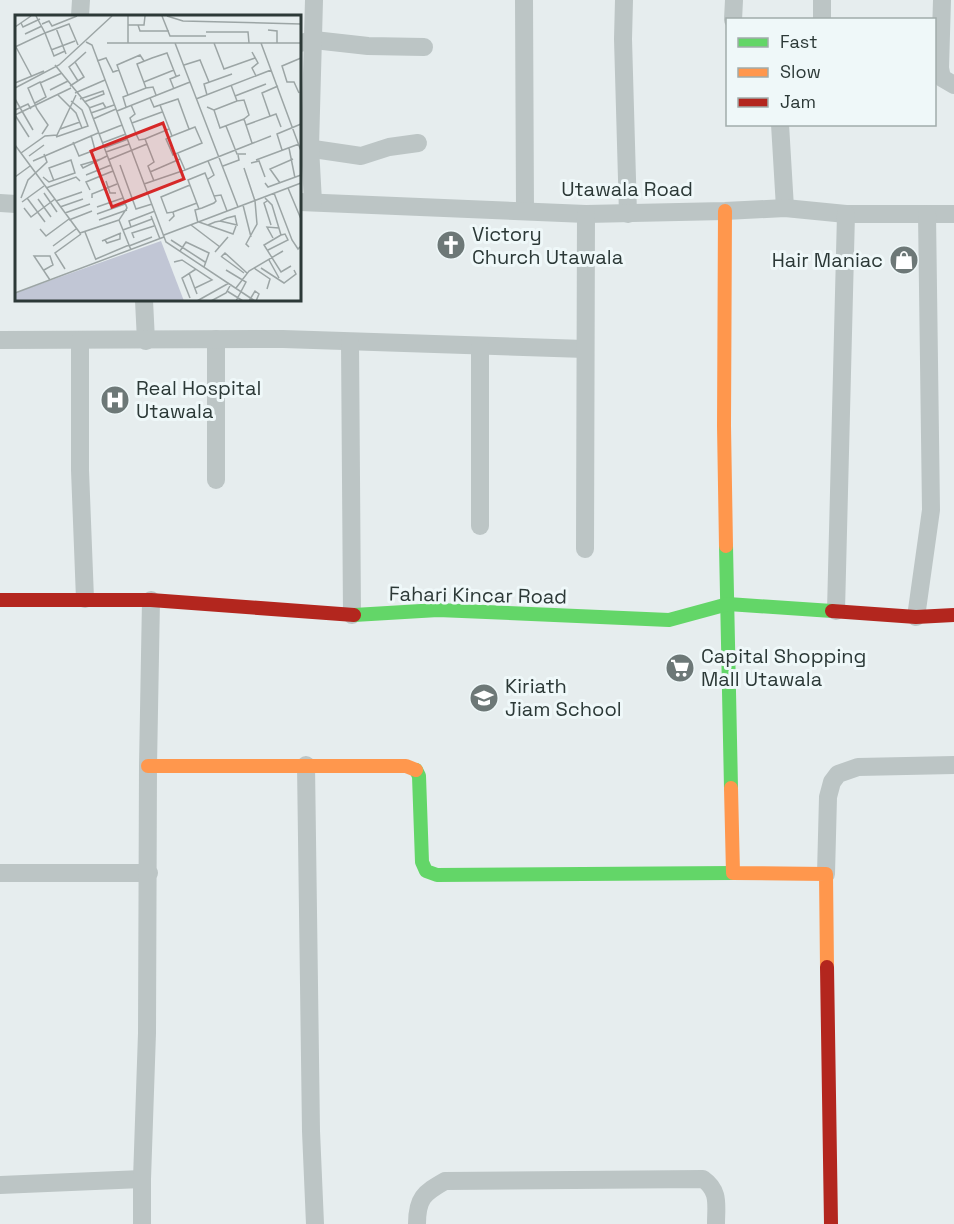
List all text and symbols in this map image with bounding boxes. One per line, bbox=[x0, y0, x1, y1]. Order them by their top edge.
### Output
inset map bbox=[15, 15, 302, 302]
legend bbox=[726, 18, 936, 126]
text: Fast bbox=[780, 30, 817, 53]
text: Slow bbox=[780, 60, 821, 83]
text: Jam bbox=[780, 90, 816, 113]
street label: Utawala Road bbox=[561, 176, 693, 202]
place label: Victory Church Utawala bbox=[472, 221, 623, 270]
church icon: Victory Church Utawala bbox=[435, 229, 467, 261]
shop icon: Hair Maniac bbox=[888, 244, 920, 276]
place label: Hair Maniac bbox=[772, 247, 883, 273]
place label: Real Hospital Utawala bbox=[136, 375, 261, 424]
hospital icon: Real Hospital Utawala bbox=[99, 384, 131, 416]
street label: Fahari Kincar Road bbox=[389, 580, 567, 610]
place label: Capital Shopping Mall Utawala bbox=[701, 643, 866, 692]
supermarket icon: Capital Shopping Mall Utawala bbox=[664, 652, 696, 684]
place label: Kiriath Jiam School bbox=[505, 673, 622, 722]
school or university icon: Kiriath Jiam School bbox=[468, 682, 500, 714]

